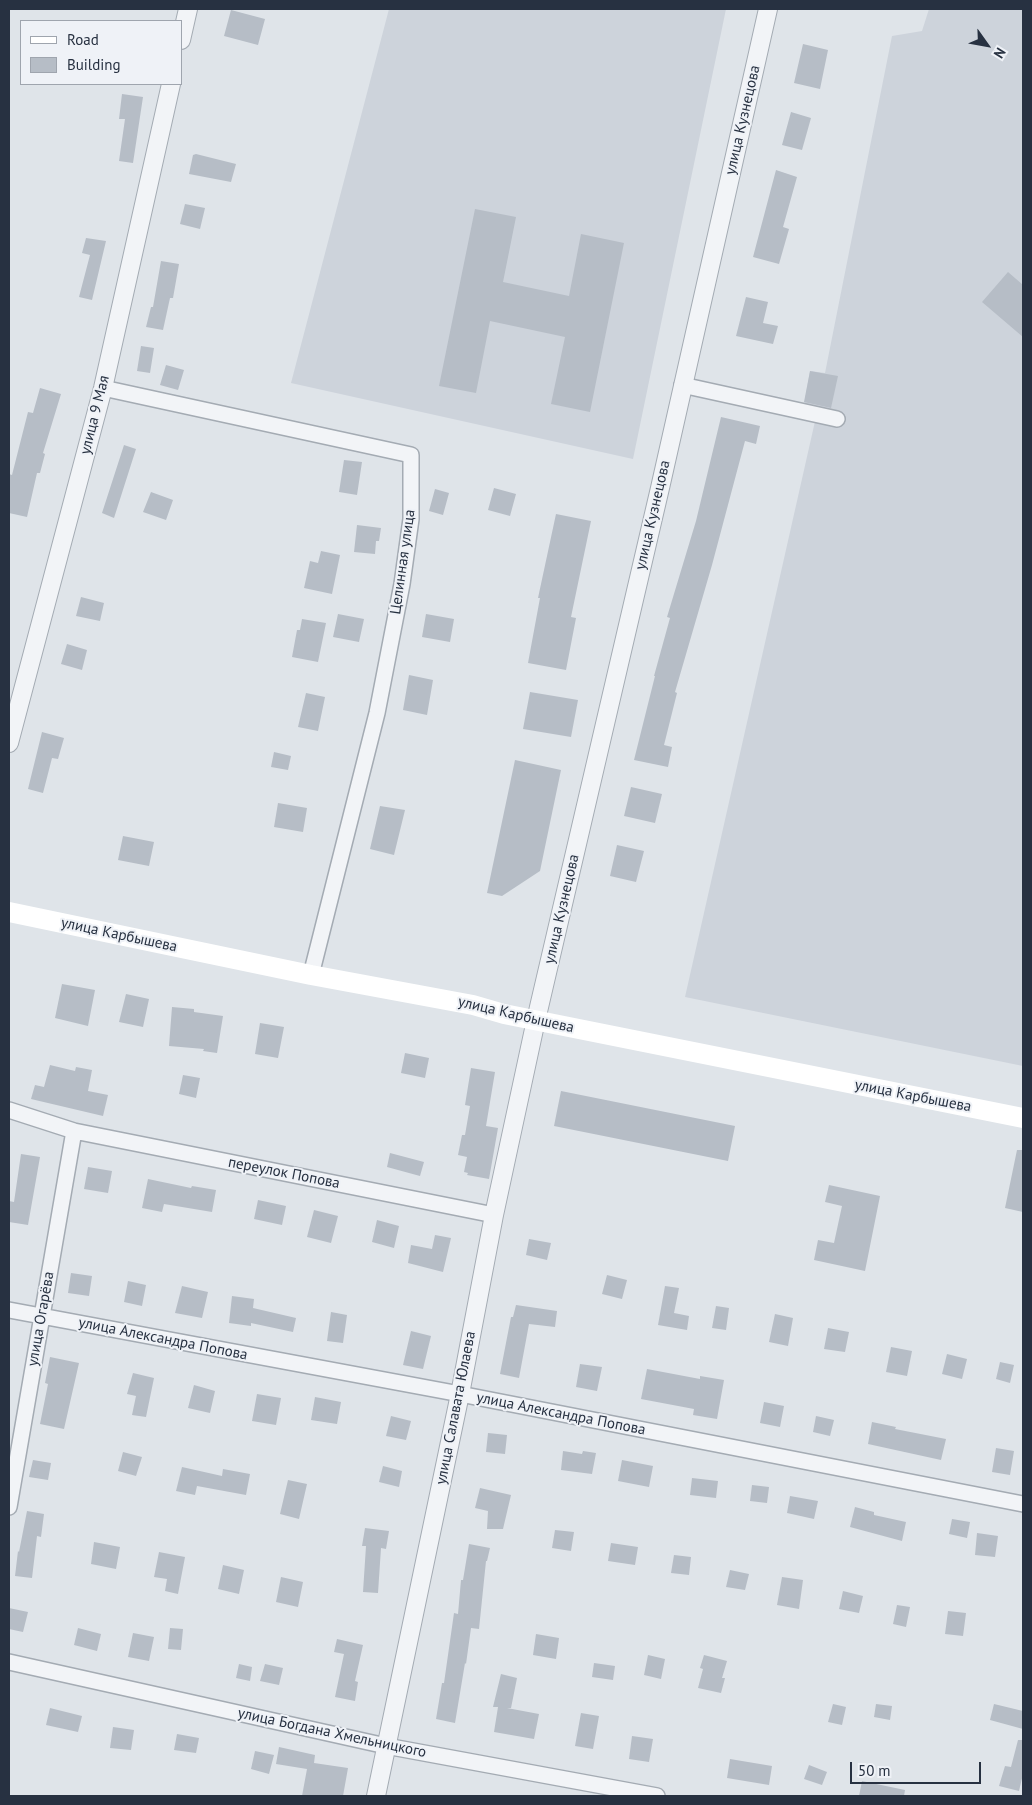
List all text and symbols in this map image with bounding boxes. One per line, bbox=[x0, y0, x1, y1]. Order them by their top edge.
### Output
legend bbox=[20, 20, 182, 85]
north arrow bbox=[962, 20, 1012, 70]
text: Road bbox=[67, 30, 99, 49]
text: N bbox=[990, 44, 1010, 62]
text: Building bbox=[67, 55, 121, 74]
street label: улица Кузнецова bbox=[722, 63, 764, 177]
street label: улица 9 Мая bbox=[76, 374, 114, 456]
street label: улица Кузнецова bbox=[632, 458, 674, 572]
street label: Целинная улица bbox=[387, 508, 419, 616]
street label: улица Кузнецова bbox=[541, 852, 583, 966]
street label: улица Карбышева bbox=[59, 914, 179, 956]
street label: улица Карбышева bbox=[456, 993, 576, 1037]
street label: улица Карбышева bbox=[853, 1076, 973, 1116]
street label: переулок Попова bbox=[227, 1153, 341, 1193]
street label: улица Огарёва bbox=[24, 1270, 58, 1368]
street label: улица Александра Попова bbox=[77, 1314, 249, 1364]
street label: улица Салавата Юлаева bbox=[432, 1330, 480, 1486]
street label: улица Александра Попова bbox=[475, 1389, 647, 1439]
street label: улица Богдана Хмельницкого bbox=[236, 1704, 428, 1762]
scale bar bbox=[852, 1752, 983, 1784]
text: 50 m bbox=[858, 1761, 891, 1780]

